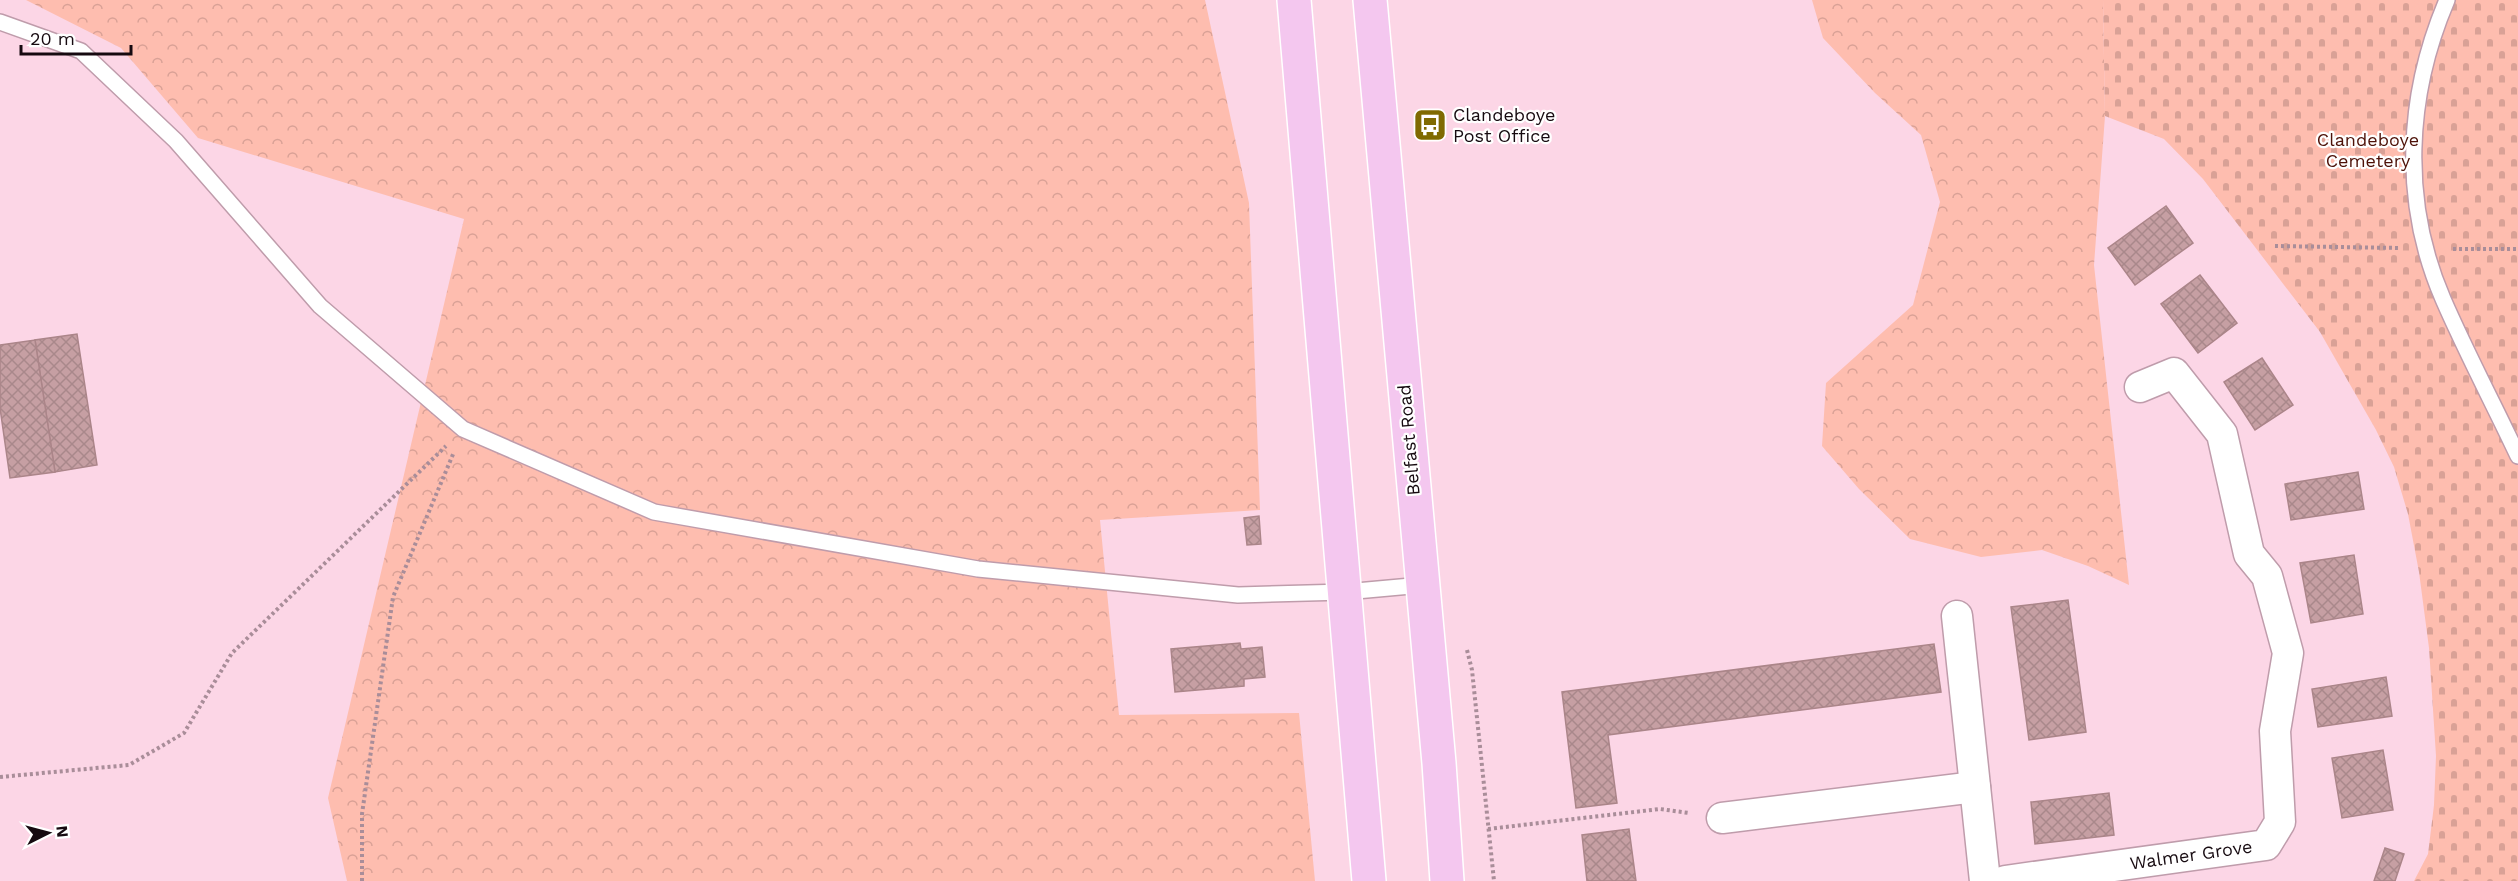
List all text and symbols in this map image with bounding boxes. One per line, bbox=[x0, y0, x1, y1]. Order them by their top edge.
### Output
scale bar bbox=[21, 18, 130, 56]
text: 20 m bbox=[30, 28, 75, 49]
place label: Clandeboye Post Office bbox=[1453, 104, 1555, 146]
bus stop icon: Clandeboye Post Office bbox=[1412, 107, 1448, 143]
park label: Clandeboye Cemetery bbox=[2317, 129, 2419, 171]
street label: Belfast Road bbox=[1393, 384, 1424, 496]
north arrow bbox=[18, 803, 78, 863]
text: N bbox=[52, 825, 72, 838]
street label: Walmer Grove bbox=[2128, 836, 2254, 873]

